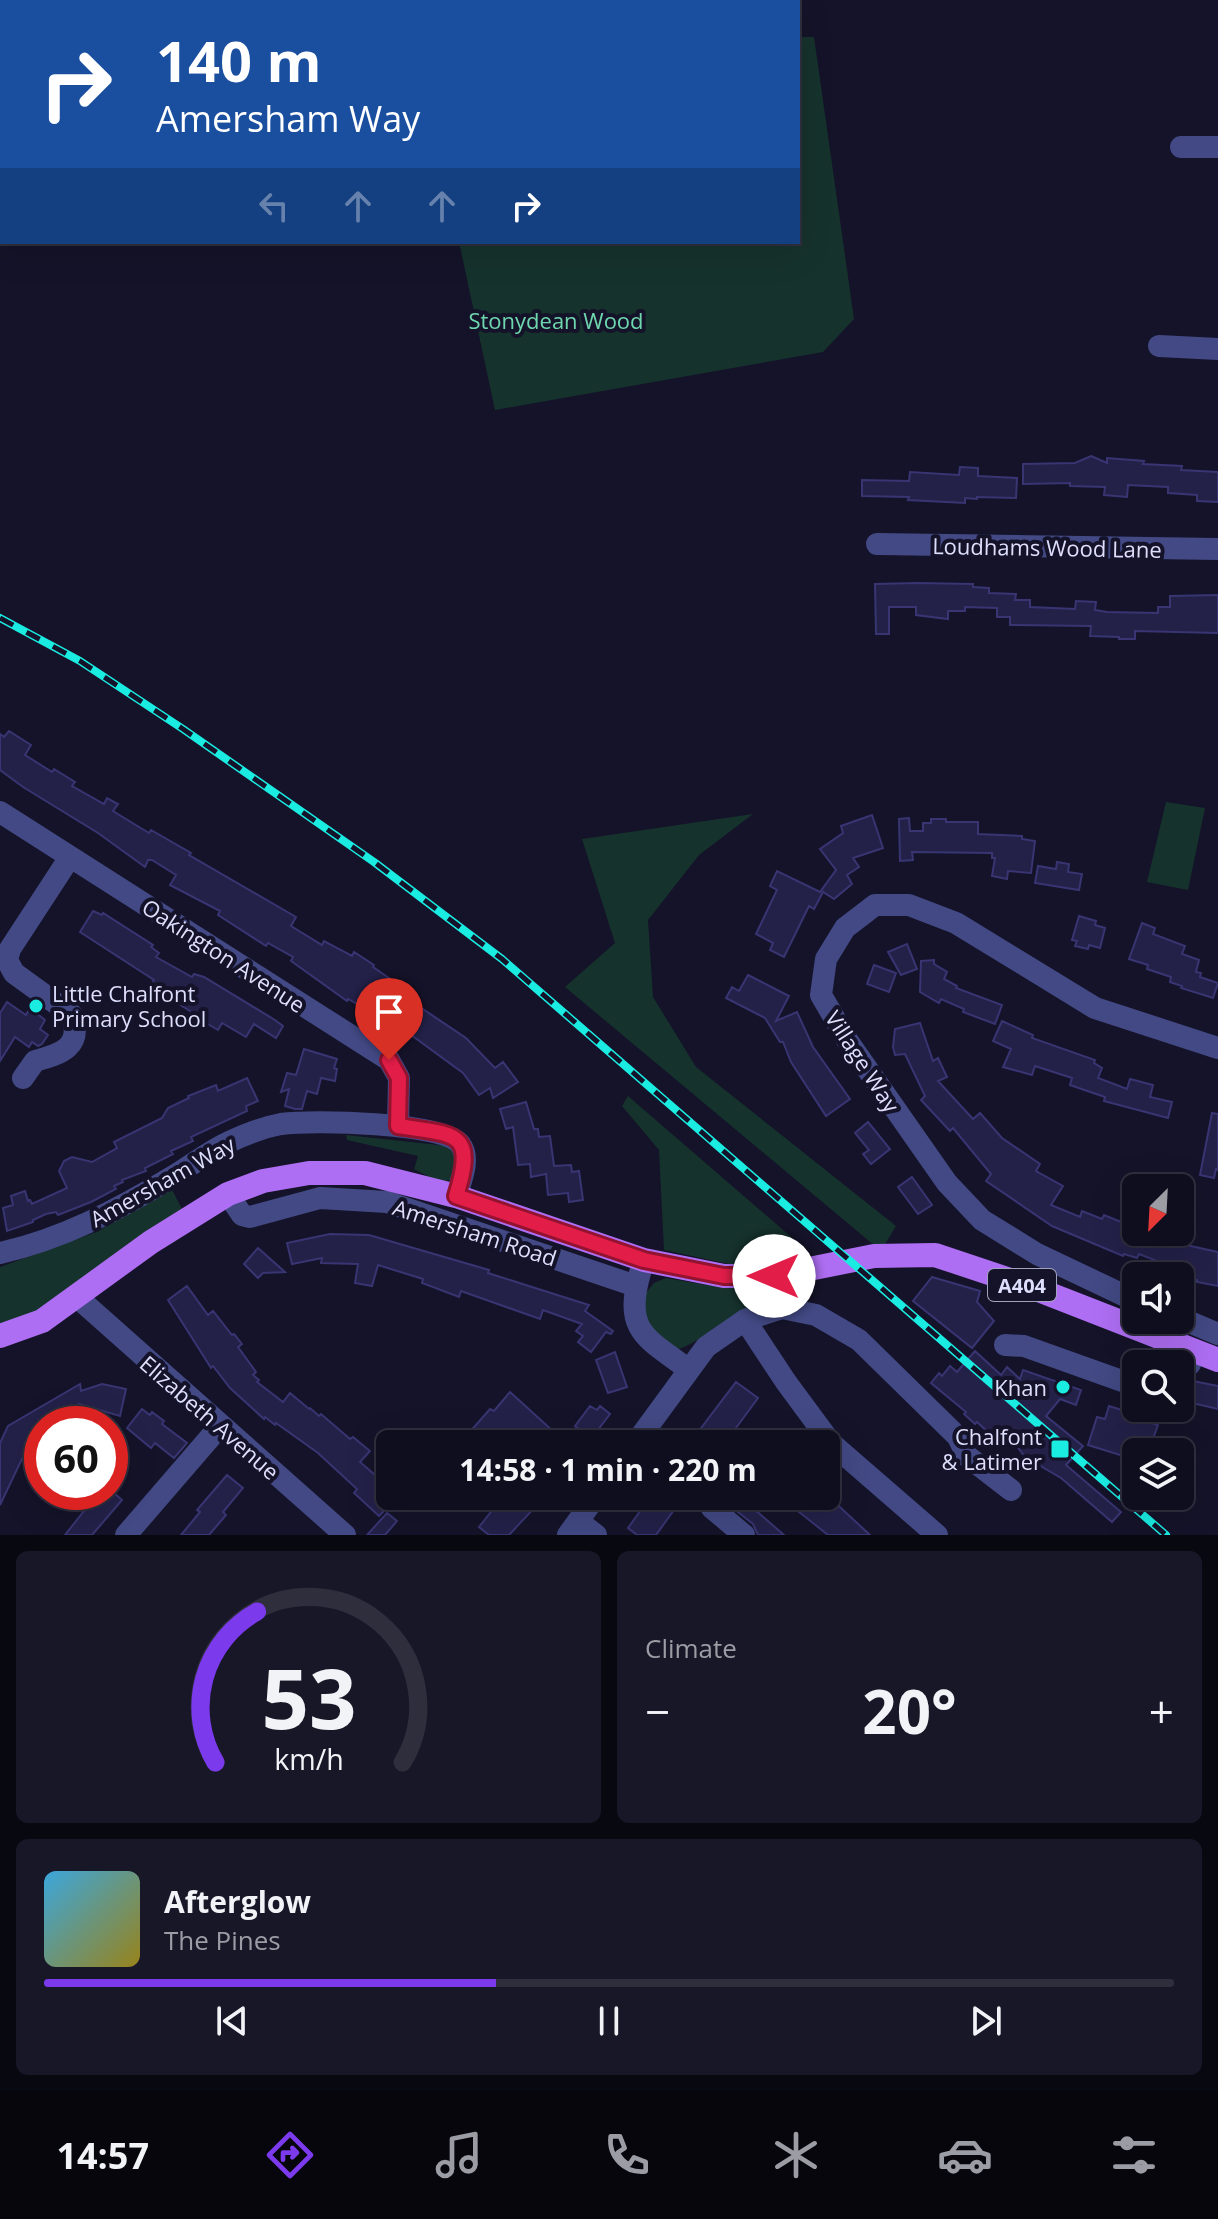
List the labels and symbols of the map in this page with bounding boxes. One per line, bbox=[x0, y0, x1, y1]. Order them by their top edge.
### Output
park label: Stonydean Wood bbox=[468, 305, 644, 335]
street label: Loudhams Wood Lane bbox=[932, 530, 1162, 564]
street label: Oakington Avenue bbox=[137, 891, 311, 1019]
place label: Little Chalfont Primary School bbox=[52, 978, 206, 1033]
pin bbox=[355, 978, 423, 1060]
marker: Little Chalfont Primary School bbox=[27, 997, 45, 1015]
street label: Village Way bbox=[819, 1004, 908, 1118]
street label: Amersham Way bbox=[84, 1128, 241, 1233]
north arrow bbox=[1122, 1174, 1194, 1246]
street label: Amersham Road bbox=[389, 1191, 561, 1273]
position arrow bbox=[732, 1234, 816, 1318]
road number: A404 bbox=[988, 1269, 1056, 1301]
street label: Elizabeth Avenue bbox=[134, 1348, 286, 1486]
place label: Khan bbox=[994, 1372, 1047, 1402]
marker: Khan bbox=[1054, 1378, 1072, 1396]
speed limit sign: 60 bbox=[24, 1406, 128, 1510]
place label: Chalfont & Latimer bbox=[941, 1421, 1042, 1476]
marker: Chalfont & Latimer bbox=[1049, 1438, 1071, 1460]

